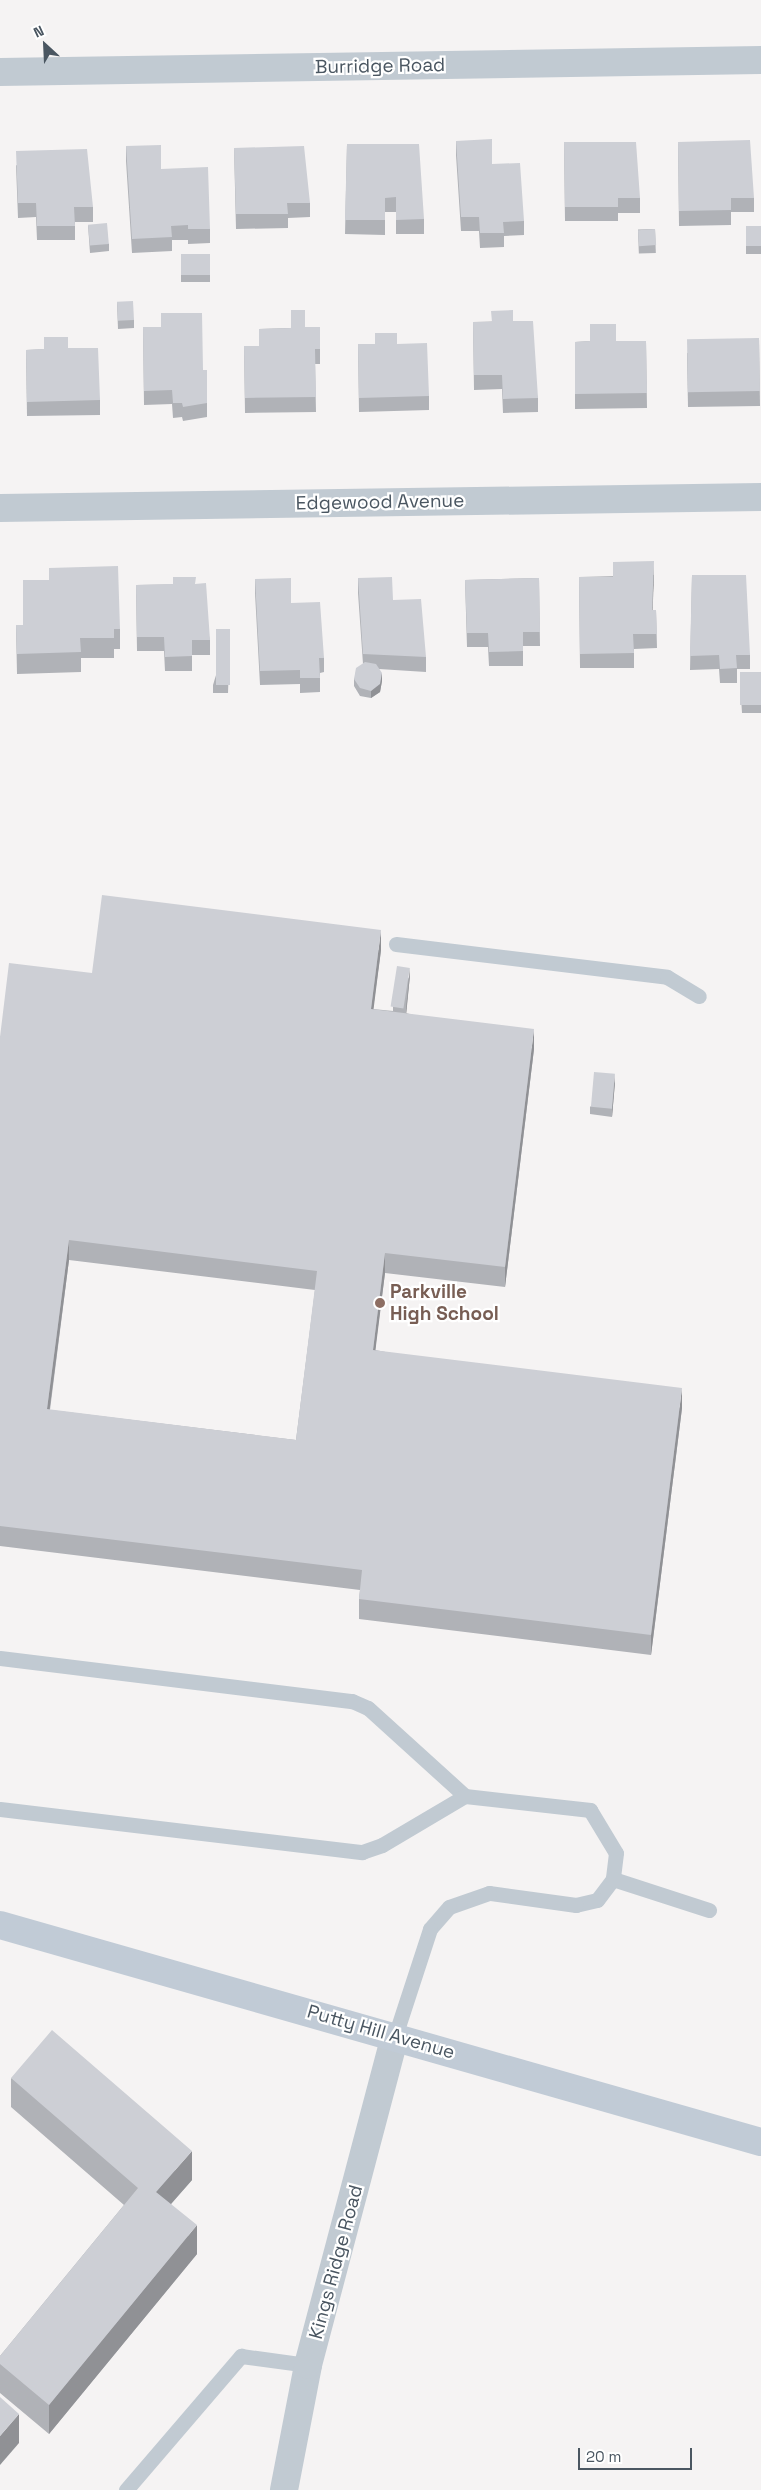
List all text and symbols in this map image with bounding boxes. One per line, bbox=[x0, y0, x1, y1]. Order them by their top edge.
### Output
north arrow bbox=[20, 20, 70, 70]
text: N bbox=[31, 21, 47, 42]
street label: Burridge Road bbox=[315, 53, 445, 79]
street label: Edgewood Avenue bbox=[295, 489, 465, 515]
place label: Parkville High School bbox=[390, 1281, 499, 1325]
marker: Parkville High School bbox=[374, 1297, 386, 1309]
street label: Putty Hill Avenue bbox=[304, 2000, 458, 2064]
street label: Kings Ridge Road bbox=[304, 2182, 368, 2342]
scale bar bbox=[581, 2438, 695, 2470]
text: 20 m bbox=[586, 2447, 621, 2466]

